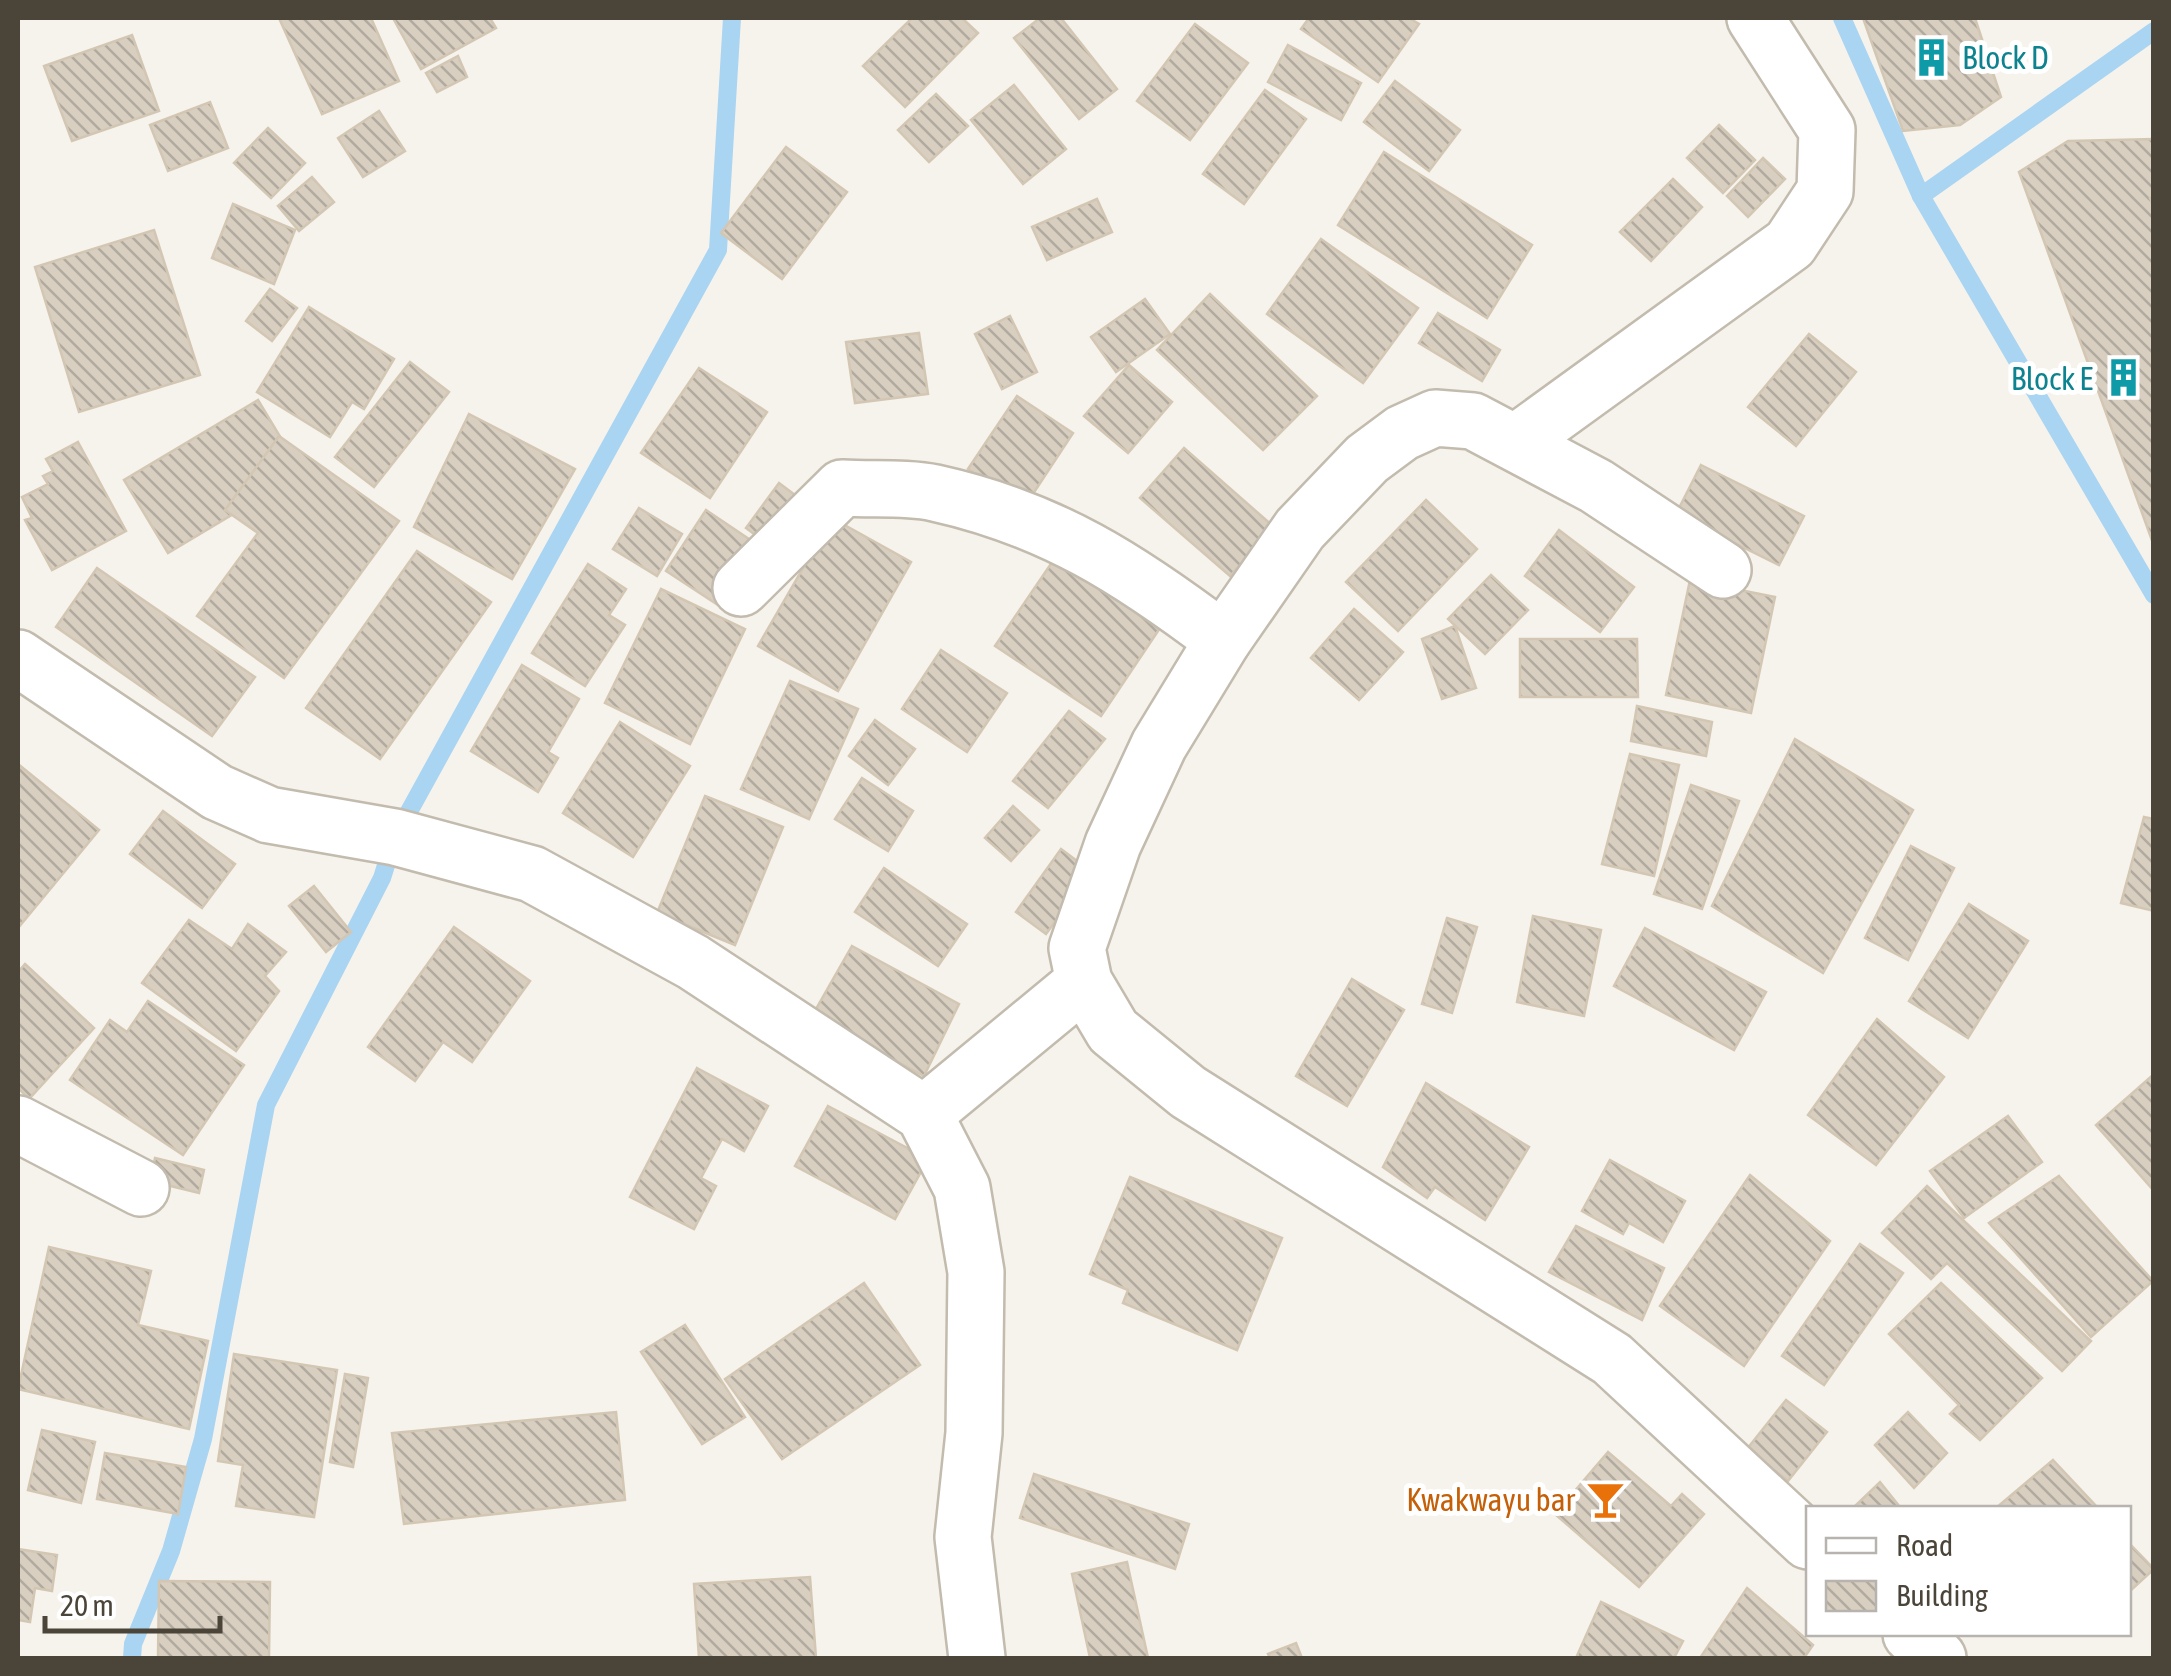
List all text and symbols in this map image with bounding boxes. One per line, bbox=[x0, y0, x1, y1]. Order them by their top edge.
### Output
building icon: Block D bbox=[1911, 36, 1953, 78]
place label: Block D bbox=[1962, 39, 2049, 76]
building icon: Block E bbox=[2102, 357, 2144, 399]
place label: Block E bbox=[2011, 360, 2093, 397]
bar icon: Kwakwayu bar bbox=[1584, 1478, 1626, 1520]
place label: Kwakwayu bar bbox=[1406, 1481, 1576, 1518]
legend bbox=[1806, 1506, 2131, 1636]
text: Road bbox=[1896, 1528, 1953, 1562]
scale bar bbox=[45, 1571, 220, 1633]
text: Building bbox=[1896, 1578, 1988, 1612]
text: 20 m bbox=[60, 1588, 114, 1622]

